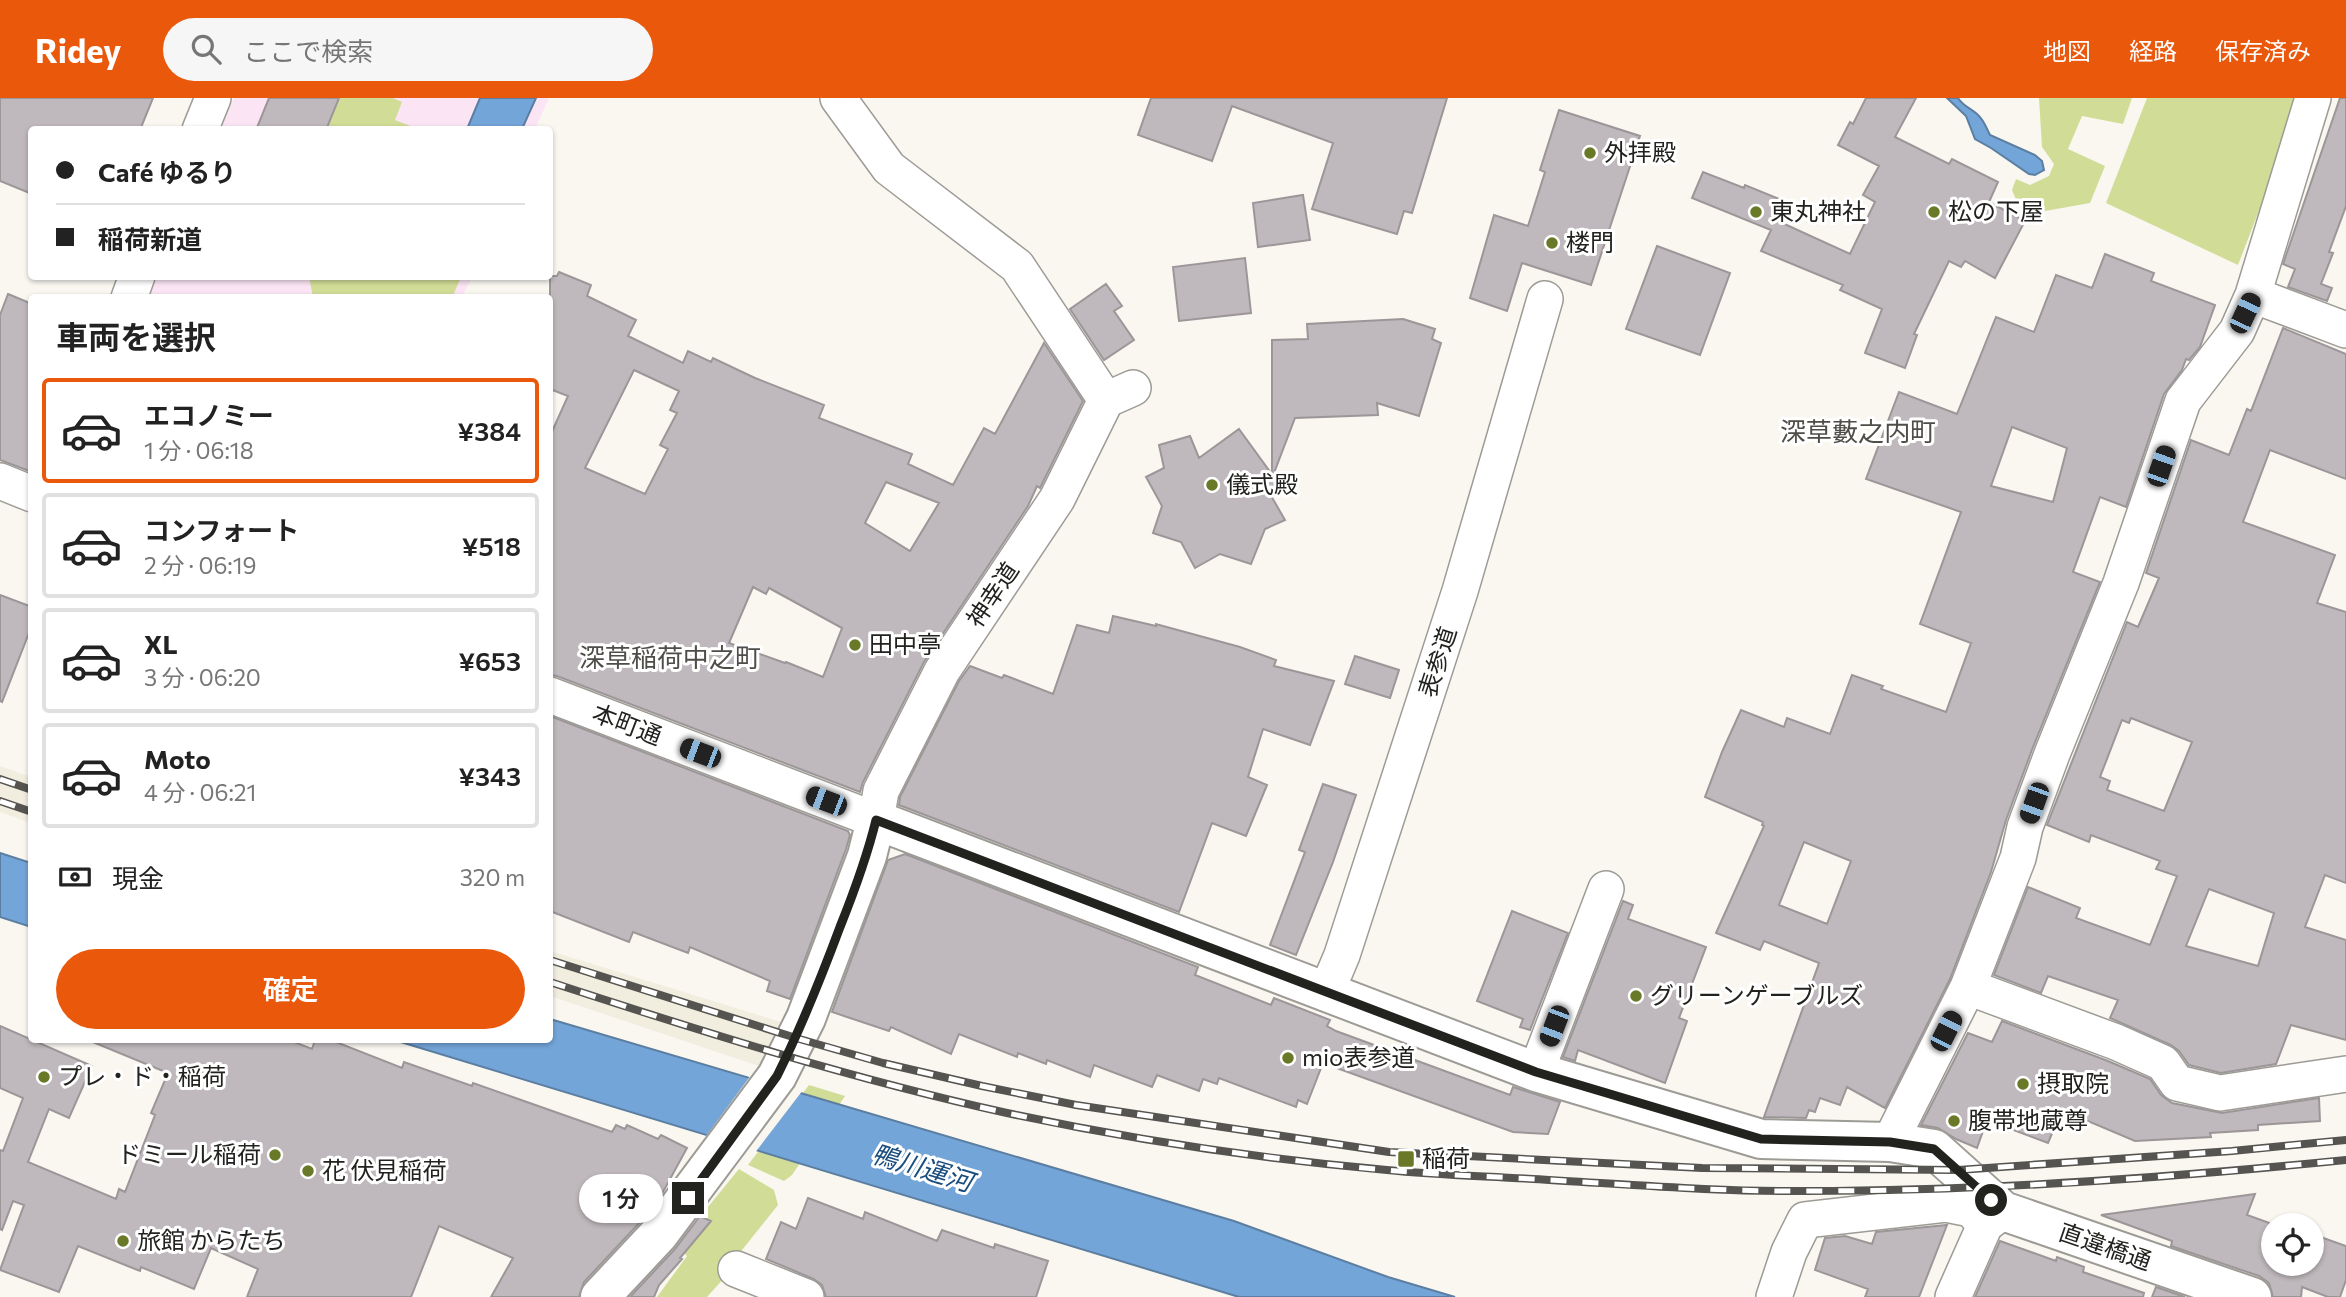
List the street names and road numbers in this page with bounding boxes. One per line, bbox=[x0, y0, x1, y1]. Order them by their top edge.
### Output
street label: 神幸道 bbox=[960, 556, 1024, 632]
street label: 表参道 bbox=[1412, 623, 1461, 700]
street label: 本町通 bbox=[589, 697, 666, 750]
street label: 直違橋通 bbox=[2055, 1216, 2156, 1275]

